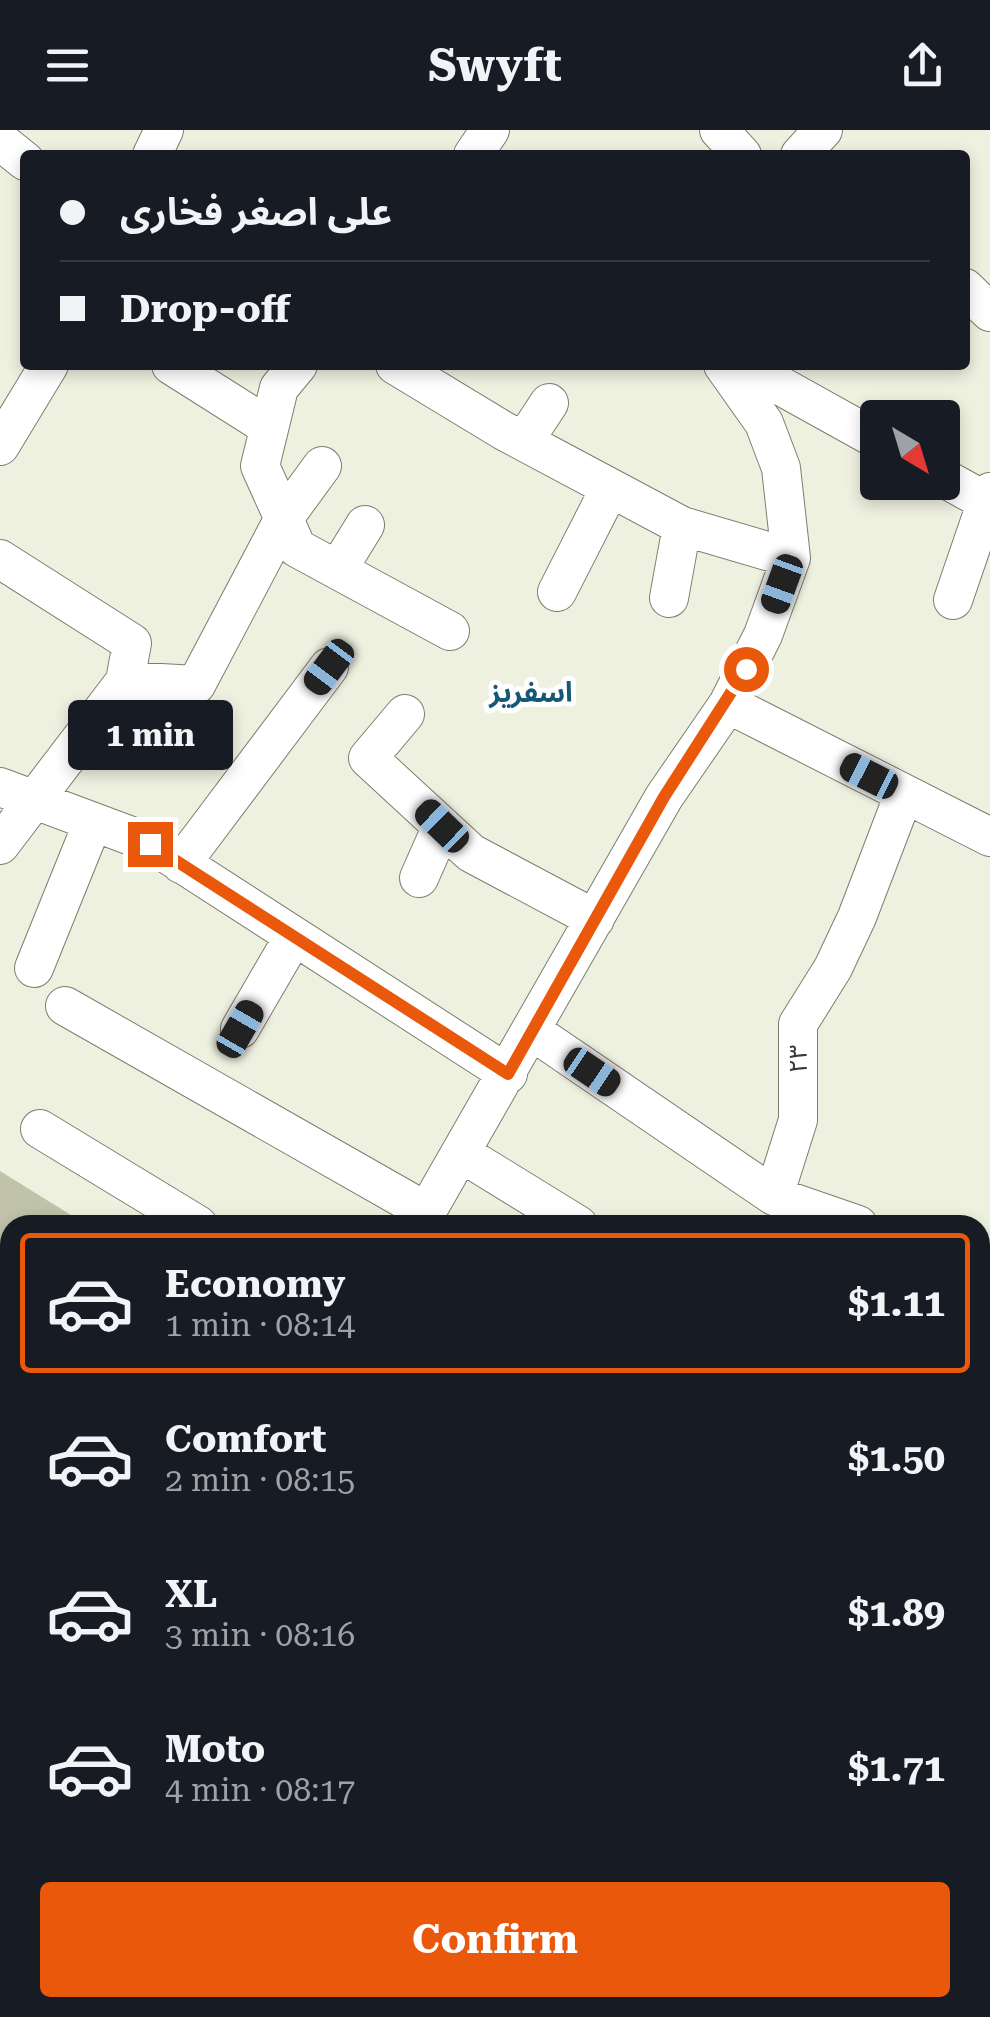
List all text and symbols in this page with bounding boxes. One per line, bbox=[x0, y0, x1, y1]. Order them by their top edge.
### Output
icon: menu bbox=[40, 38, 95, 93]
icon: share bbox=[895, 38, 950, 93]
text: Swyft bbox=[428, 39, 562, 92]
text: علی اصغر فخاری bbox=[120, 190, 392, 234]
text: Drop-off bbox=[120, 287, 290, 331]
north arrow bbox=[860, 400, 960, 500]
map controls bbox=[860, 400, 960, 500]
car bbox=[758, 551, 806, 617]
car bbox=[299, 634, 359, 700]
route start bbox=[724, 647, 769, 692]
district label: اسفریز bbox=[488, 676, 573, 709]
callout: 1 min bbox=[68, 699, 232, 769]
text: 1 min bbox=[106, 716, 195, 754]
car bbox=[835, 749, 903, 803]
car bbox=[410, 794, 474, 858]
route end bbox=[128, 822, 173, 867]
car bbox=[212, 996, 268, 1062]
car bbox=[559, 1043, 625, 1101]
street label: ۲۳ bbox=[784, 1045, 813, 1073]
icon: car bbox=[45, 1258, 135, 1348]
text: Economy bbox=[165, 1262, 345, 1306]
text: $1.11 bbox=[848, 1281, 945, 1325]
text: 1 min · 08:14 bbox=[165, 1306, 355, 1344]
icon: car bbox=[45, 1413, 135, 1503]
text: Comfort bbox=[165, 1417, 326, 1461]
text: $1.50 bbox=[848, 1436, 945, 1480]
text: 2 min · 08:15 bbox=[165, 1461, 355, 1499]
icon: car bbox=[45, 1568, 135, 1658]
text: XL bbox=[165, 1572, 217, 1616]
text: $1.89 bbox=[848, 1591, 945, 1635]
text: 3 min · 08:16 bbox=[165, 1616, 355, 1654]
icon: car bbox=[45, 1723, 135, 1813]
text: Moto bbox=[165, 1727, 265, 1771]
text: $1.71 bbox=[848, 1746, 945, 1790]
text: 4 min · 08:17 bbox=[165, 1771, 355, 1809]
button: Confirm bbox=[40, 1882, 950, 1997]

